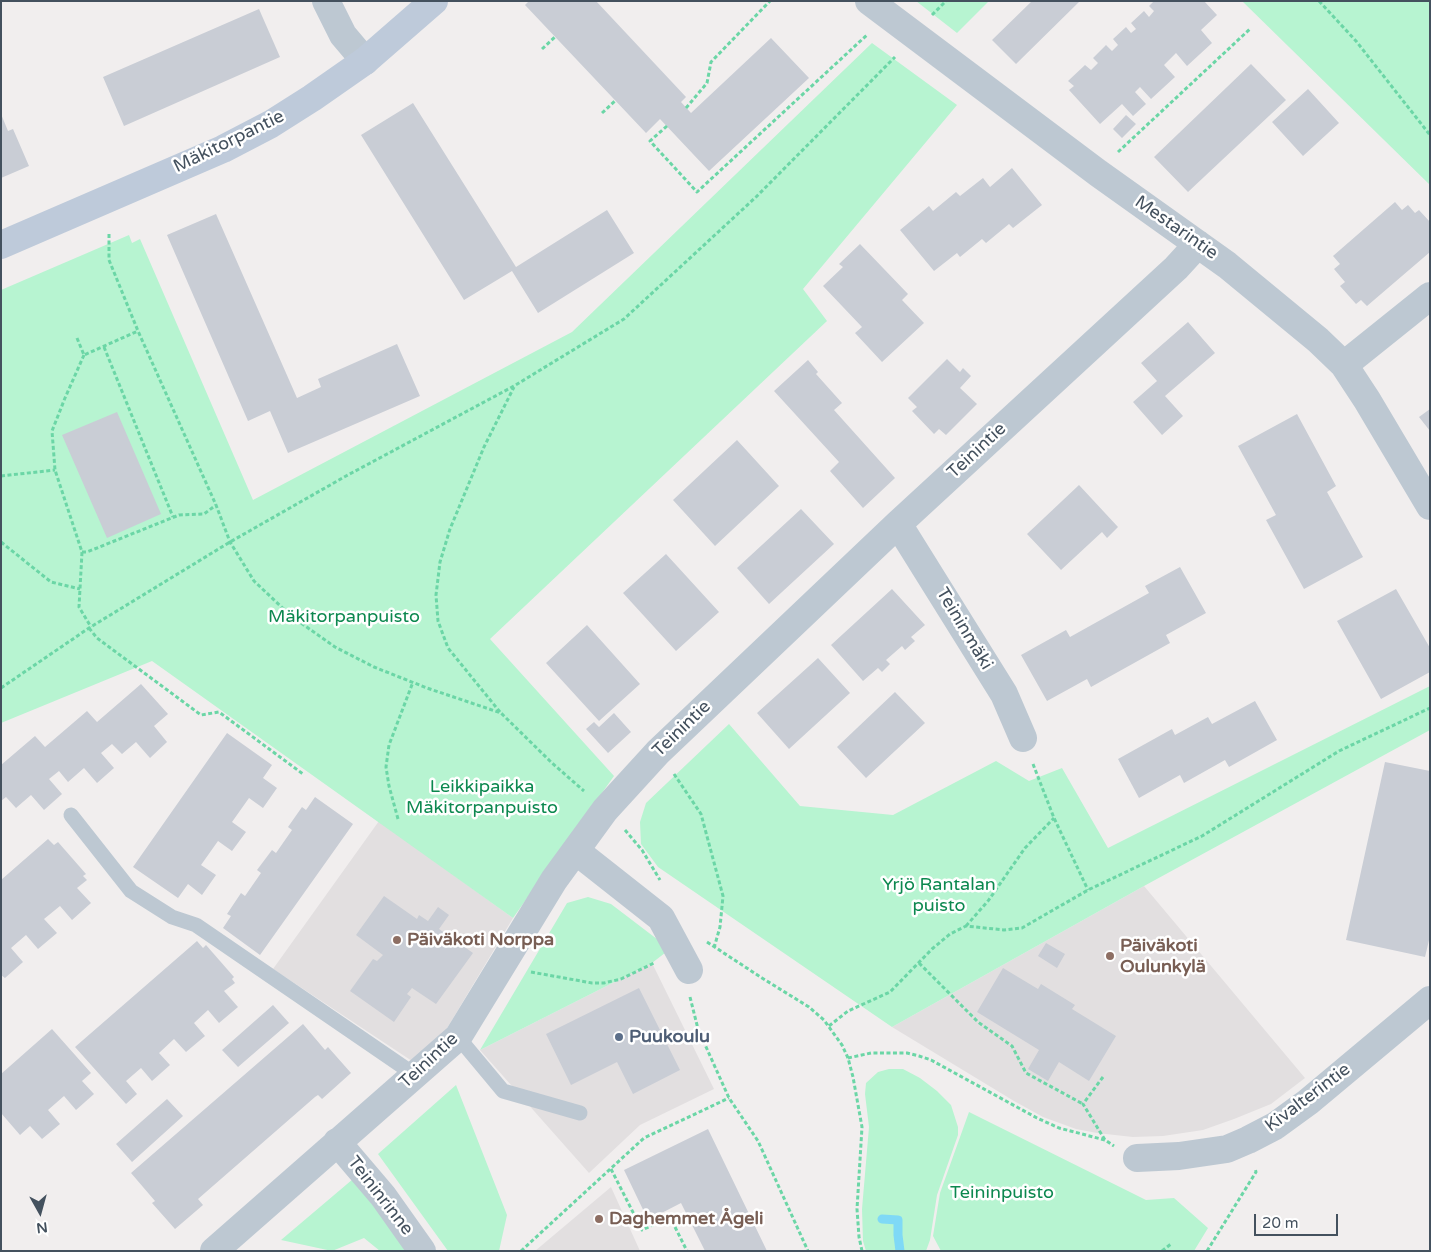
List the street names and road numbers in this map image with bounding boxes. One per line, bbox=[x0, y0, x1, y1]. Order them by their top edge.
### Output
street label: Mäkitorpantie bbox=[170, 106, 288, 178]
street label: Mestarintie bbox=[1130, 191, 1222, 265]
street label: Teinintie bbox=[943, 418, 1011, 484]
street label: Teininmäki bbox=[931, 584, 997, 674]
street label: Teinintie bbox=[649, 696, 715, 762]
street label: Teinintie bbox=[395, 1028, 463, 1094]
street label: Kivalterintie bbox=[1261, 1059, 1355, 1137]
street label: Teininrinne bbox=[342, 1152, 418, 1240]

